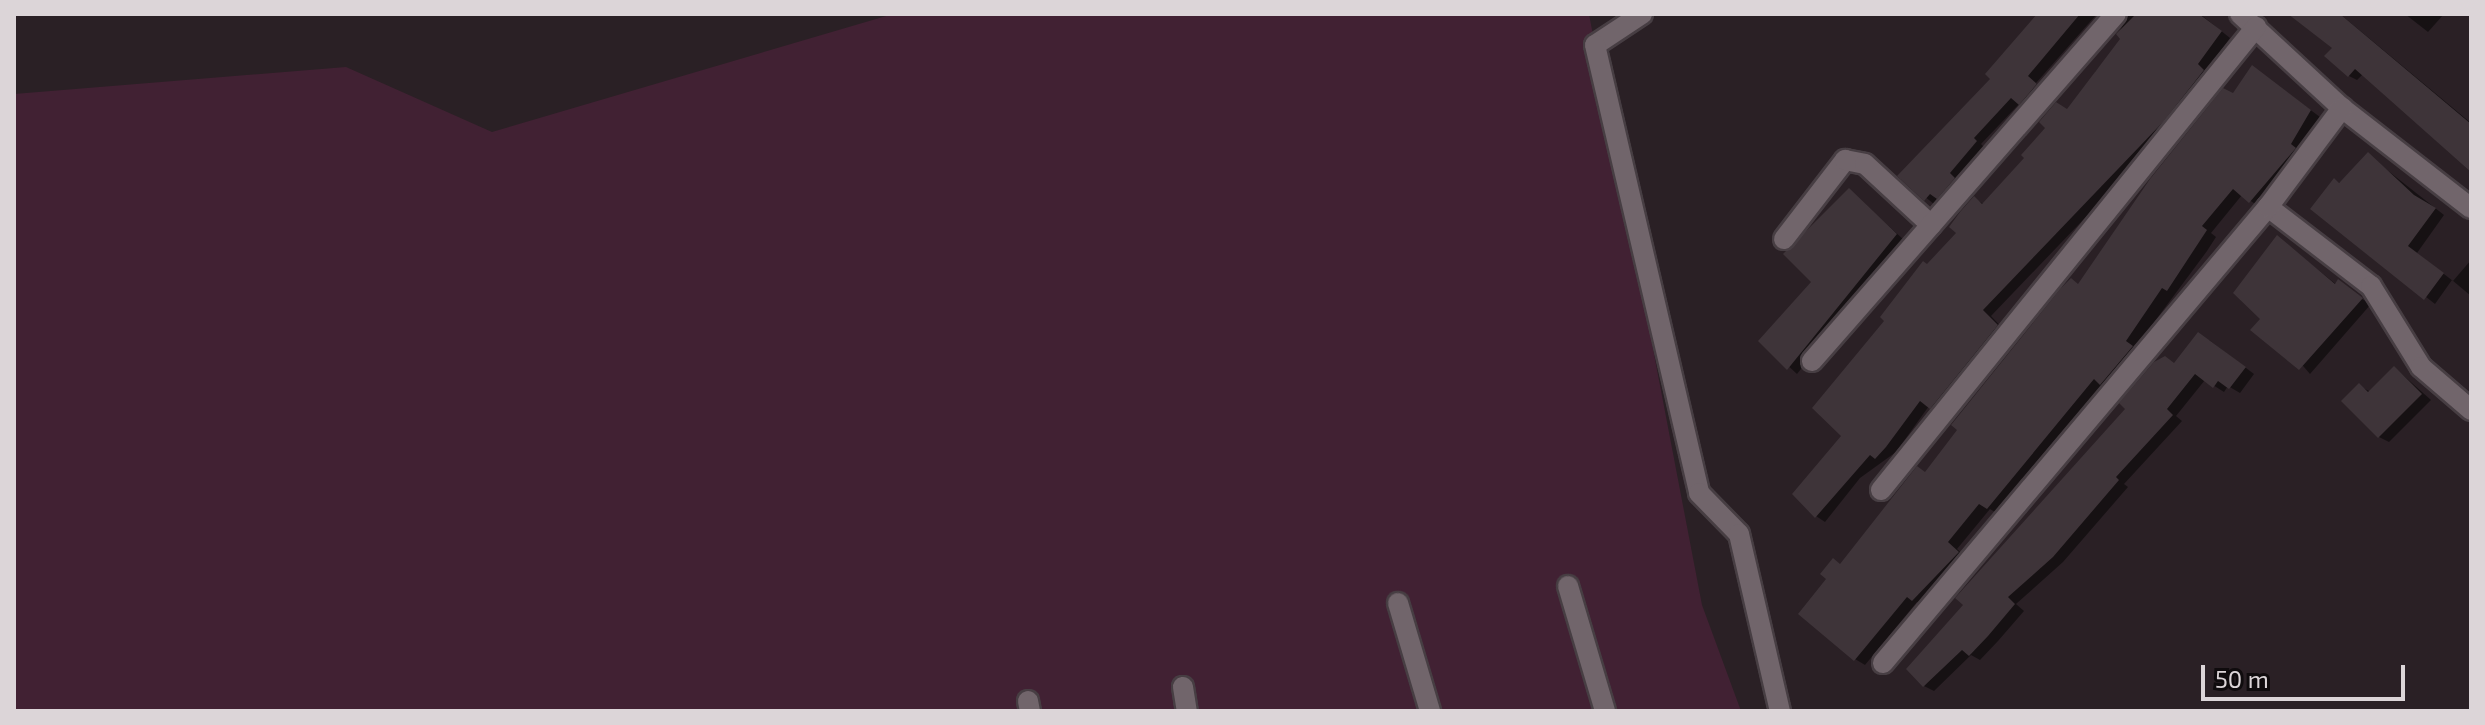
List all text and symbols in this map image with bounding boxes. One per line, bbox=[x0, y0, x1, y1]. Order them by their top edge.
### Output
scale bar bbox=[2205, 649, 2409, 699]
text: 50 m bbox=[2215, 664, 2269, 693]

